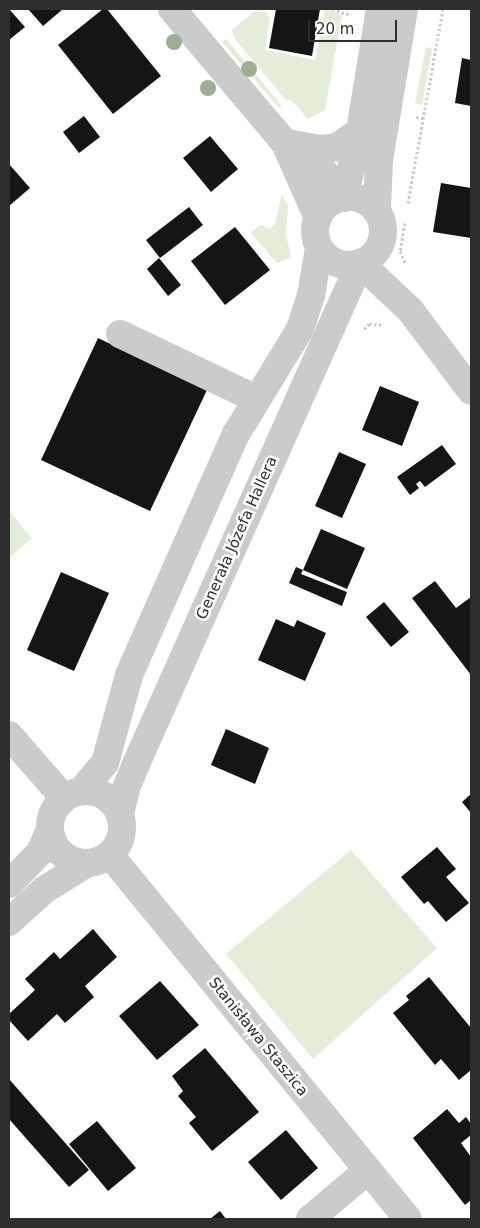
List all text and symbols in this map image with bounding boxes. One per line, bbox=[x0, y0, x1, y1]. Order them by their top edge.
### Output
scale bar bbox=[310, 10, 399, 42]
text: 20 m bbox=[316, 20, 354, 38]
street label: Generała Józefa Hallera bbox=[193, 454, 281, 622]
street label: Stanisława Staszica bbox=[205, 974, 311, 1100]

